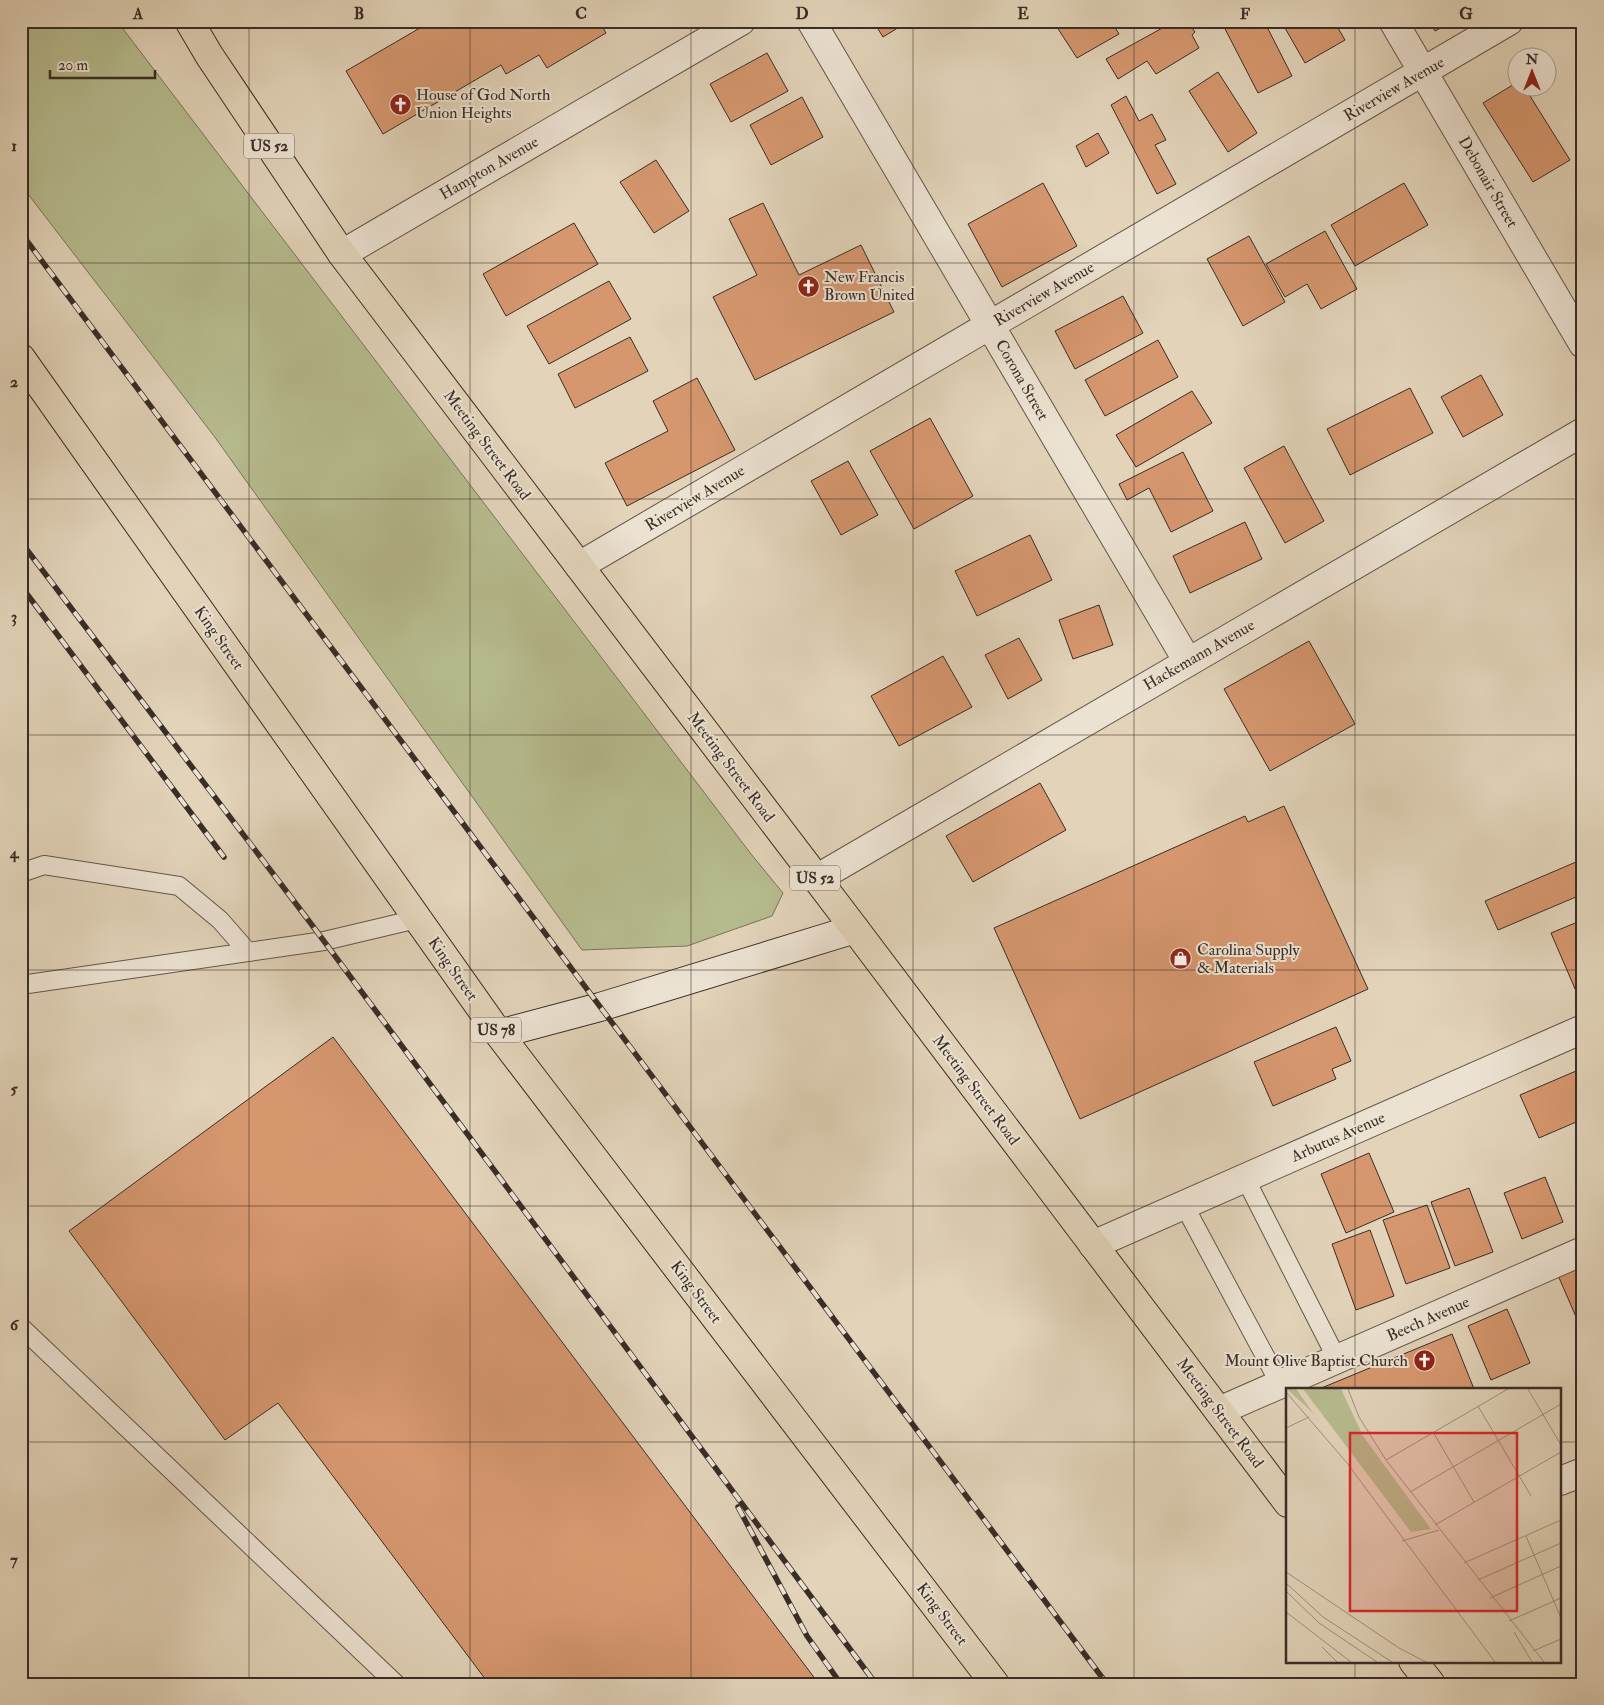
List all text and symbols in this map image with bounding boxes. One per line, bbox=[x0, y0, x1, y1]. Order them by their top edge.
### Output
text: A bbox=[132, 4, 144, 24]
text: B bbox=[354, 4, 364, 24]
text: C bbox=[575, 4, 587, 24]
text: D bbox=[795, 4, 809, 24]
text: E bbox=[1017, 4, 1029, 24]
text: F bbox=[1240, 4, 1250, 24]
text: G bbox=[1459, 4, 1473, 24]
scale bar bbox=[50, 48, 155, 80]
north arrow bbox=[1506, 48, 1556, 98]
text: N bbox=[1525, 51, 1539, 68]
street label: Riverview Avenue bbox=[1340, 52, 1448, 126]
text: 20 m bbox=[58, 56, 88, 75]
place label: House of God North Union Heights bbox=[416, 85, 551, 123]
church icon: House of God North Union Heights bbox=[388, 92, 412, 116]
street label: Hampton Avenue bbox=[436, 131, 543, 205]
street label: Debonair Street bbox=[1454, 133, 1522, 231]
road number: US 52 bbox=[244, 134, 294, 158]
text: 1 bbox=[11, 136, 17, 156]
street label: Riverview Avenue bbox=[990, 257, 1098, 331]
place label: New Francis Brown United bbox=[824, 267, 915, 305]
church icon: New Francis Brown United bbox=[796, 274, 820, 298]
street label: Corona Street bbox=[991, 336, 1053, 424]
text: 2 bbox=[10, 372, 18, 392]
street label: Meeting Street Road bbox=[439, 386, 535, 504]
street label: Riverview Avenue bbox=[642, 460, 749, 536]
street label: King Street bbox=[190, 602, 248, 674]
text: 3 bbox=[11, 607, 17, 627]
street label: Hackemann Avenue bbox=[1140, 615, 1259, 695]
street label: Meeting Street Road bbox=[683, 708, 779, 826]
text: 4 bbox=[9, 843, 20, 863]
road number: US 52 bbox=[790, 866, 840, 890]
street label: King Street bbox=[424, 933, 482, 1005]
place label: Carolina Supply & Materials bbox=[1197, 940, 1301, 978]
shop icon: Carolina Supply & Materials bbox=[1169, 947, 1193, 971]
road number: US 78 bbox=[471, 1018, 521, 1042]
street label: Meeting Street Road bbox=[928, 1031, 1024, 1149]
text: 5 bbox=[10, 1079, 18, 1099]
street label: Arbutus Avenue bbox=[1287, 1107, 1388, 1167]
street label: King Street bbox=[666, 1257, 726, 1327]
street label: Beech Avenue bbox=[1384, 1292, 1473, 1346]
text: 6 bbox=[10, 1315, 20, 1335]
church icon: Mount Olive Baptist Church bbox=[1412, 1349, 1436, 1373]
place label: Mount Olive Baptist Church bbox=[1224, 1351, 1409, 1372]
street label: Meeting Street Road bbox=[1172, 1354, 1268, 1472]
inset map bbox=[1286, 1388, 1562, 1662]
text: 7 bbox=[10, 1550, 18, 1570]
street label: King Street bbox=[912, 1579, 972, 1649]

